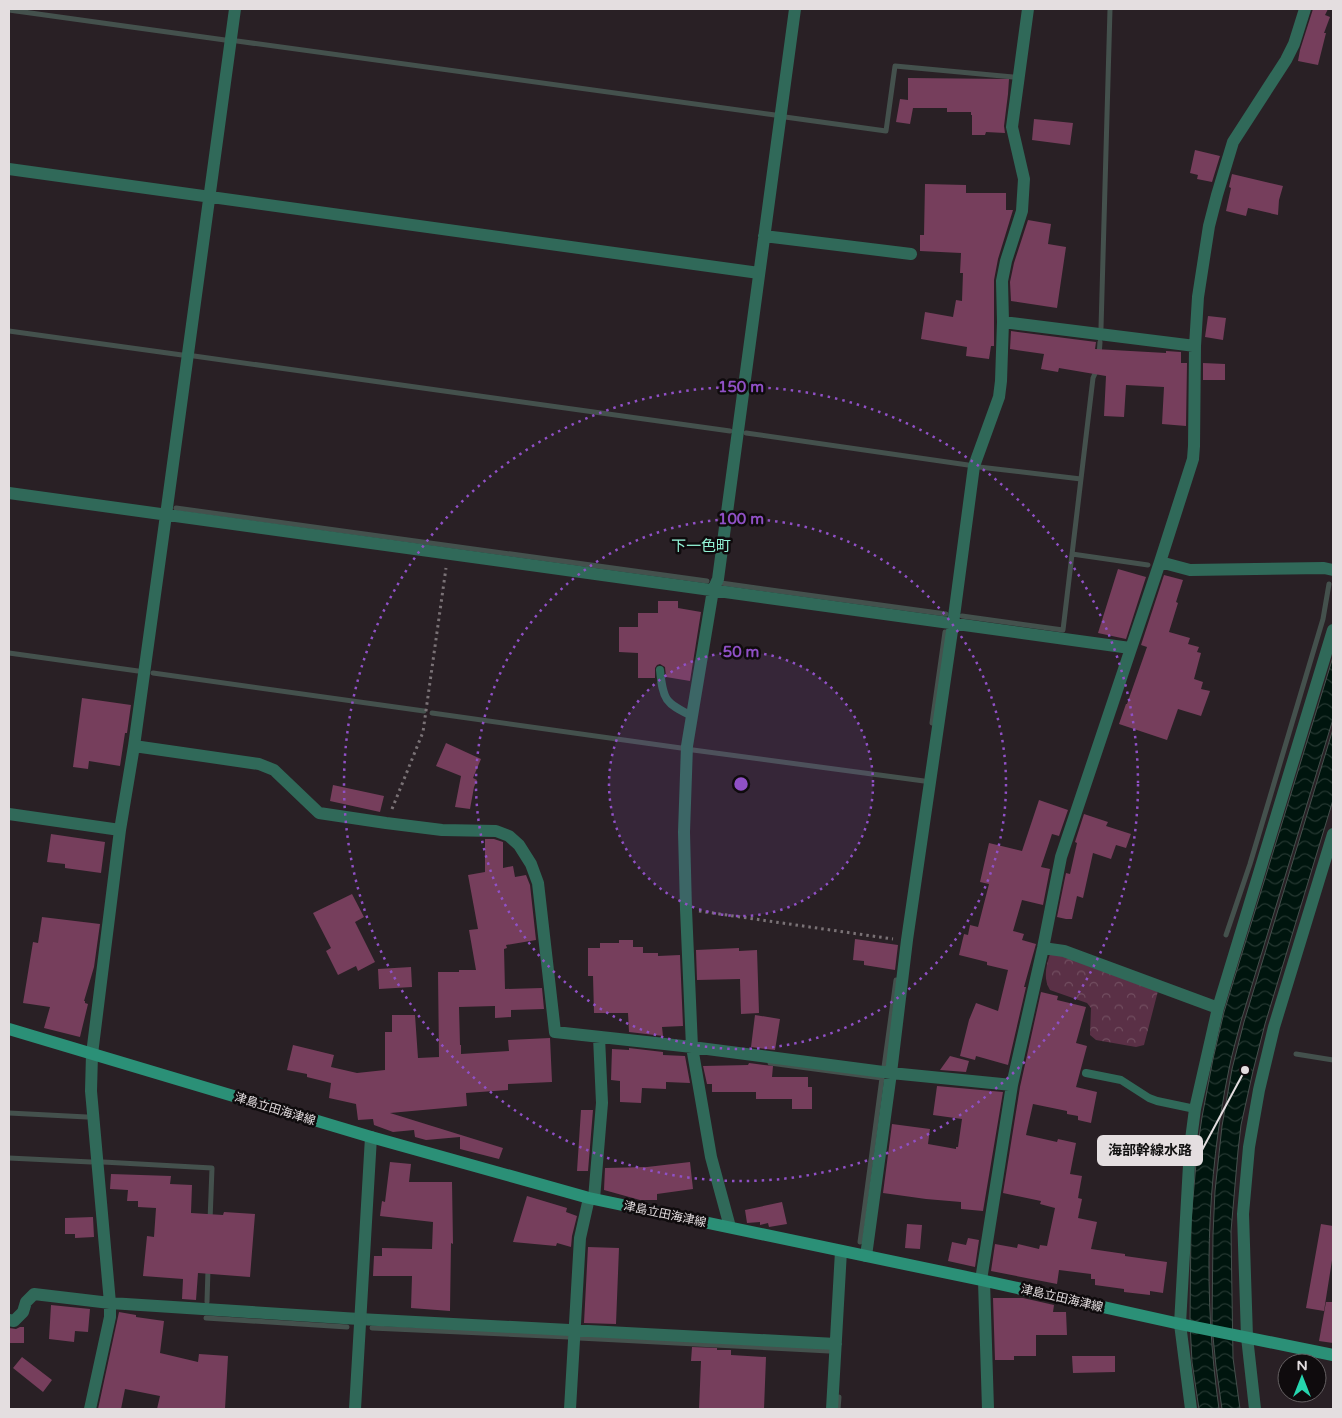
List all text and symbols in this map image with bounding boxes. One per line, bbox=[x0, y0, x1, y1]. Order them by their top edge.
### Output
text: 150 m bbox=[718, 378, 764, 396]
text: 100 m bbox=[718, 510, 764, 528]
district label: 下一色町 bbox=[671, 537, 731, 555]
text: 50 m bbox=[723, 643, 759, 661]
centre of rings bbox=[732, 775, 750, 793]
street label: 津島立田海津線 bbox=[233, 1090, 317, 1128]
callout: 海部幹線水路 bbox=[1098, 1136, 1202, 1165]
text: 海部幹線水路 bbox=[1108, 1142, 1192, 1159]
street label: 津島立田海津線 bbox=[622, 1198, 708, 1230]
street label: 津島立田海津線 bbox=[1019, 1282, 1105, 1314]
north arrow bbox=[1277, 1353, 1327, 1403]
text: N bbox=[1296, 1357, 1308, 1374]

